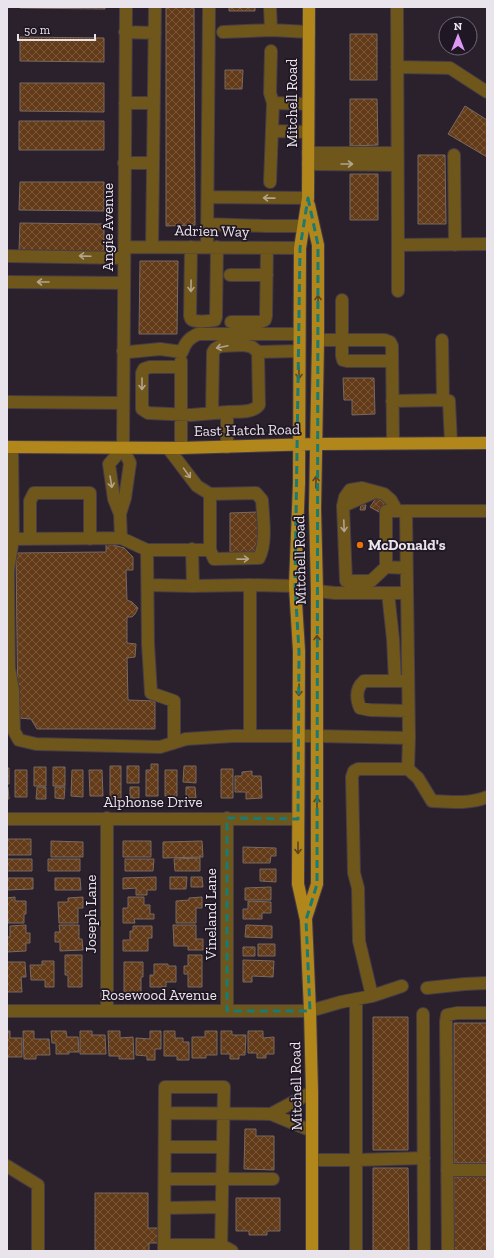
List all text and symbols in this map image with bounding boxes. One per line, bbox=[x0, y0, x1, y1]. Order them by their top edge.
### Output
scale bar bbox=[18, 16, 95, 42]
north arrow bbox=[438, 16, 478, 56]
text: N bbox=[454, 20, 463, 33]
text: 50 m bbox=[24, 23, 51, 37]
street label: Mitchell Road bbox=[283, 58, 301, 148]
one-way arrow bbox=[340, 160, 353, 168]
street label: Angie Avenue bbox=[99, 183, 117, 271]
one-way arrow bbox=[263, 194, 276, 202]
street label: Adrien Way bbox=[174, 221, 250, 241]
one-way arrow bbox=[79, 253, 92, 260]
one-way arrow bbox=[37, 278, 50, 286]
one-way arrow bbox=[187, 279, 194, 292]
one-way arrow bbox=[314, 295, 322, 308]
one-way arrow bbox=[215, 344, 228, 352]
one-way arrow bbox=[295, 366, 303, 379]
one-way arrow bbox=[138, 377, 146, 390]
street label: East Hatch Road bbox=[194, 420, 301, 440]
one-way arrow bbox=[183, 467, 191, 478]
one-way arrow bbox=[107, 475, 115, 488]
one-way arrow bbox=[312, 476, 320, 489]
street label: Mitchell Road bbox=[290, 515, 310, 605]
one-way arrow bbox=[340, 519, 348, 532]
place label: McDonald's bbox=[368, 536, 446, 554]
marker: McDonald's bbox=[355, 540, 365, 550]
one-way arrow bbox=[236, 555, 249, 563]
one-way arrow bbox=[313, 635, 321, 648]
one-way arrow bbox=[295, 683, 303, 696]
street label: Alphonse Drive bbox=[104, 793, 203, 811]
one-way arrow bbox=[313, 797, 321, 810]
one-way arrow bbox=[294, 841, 302, 854]
street label: Vineland Lane bbox=[202, 868, 220, 961]
street label: Joseph Lane bbox=[82, 875, 100, 953]
street label: Rosewood Avenue bbox=[101, 986, 217, 1004]
street label: Mitchell Road bbox=[286, 1041, 306, 1131]

